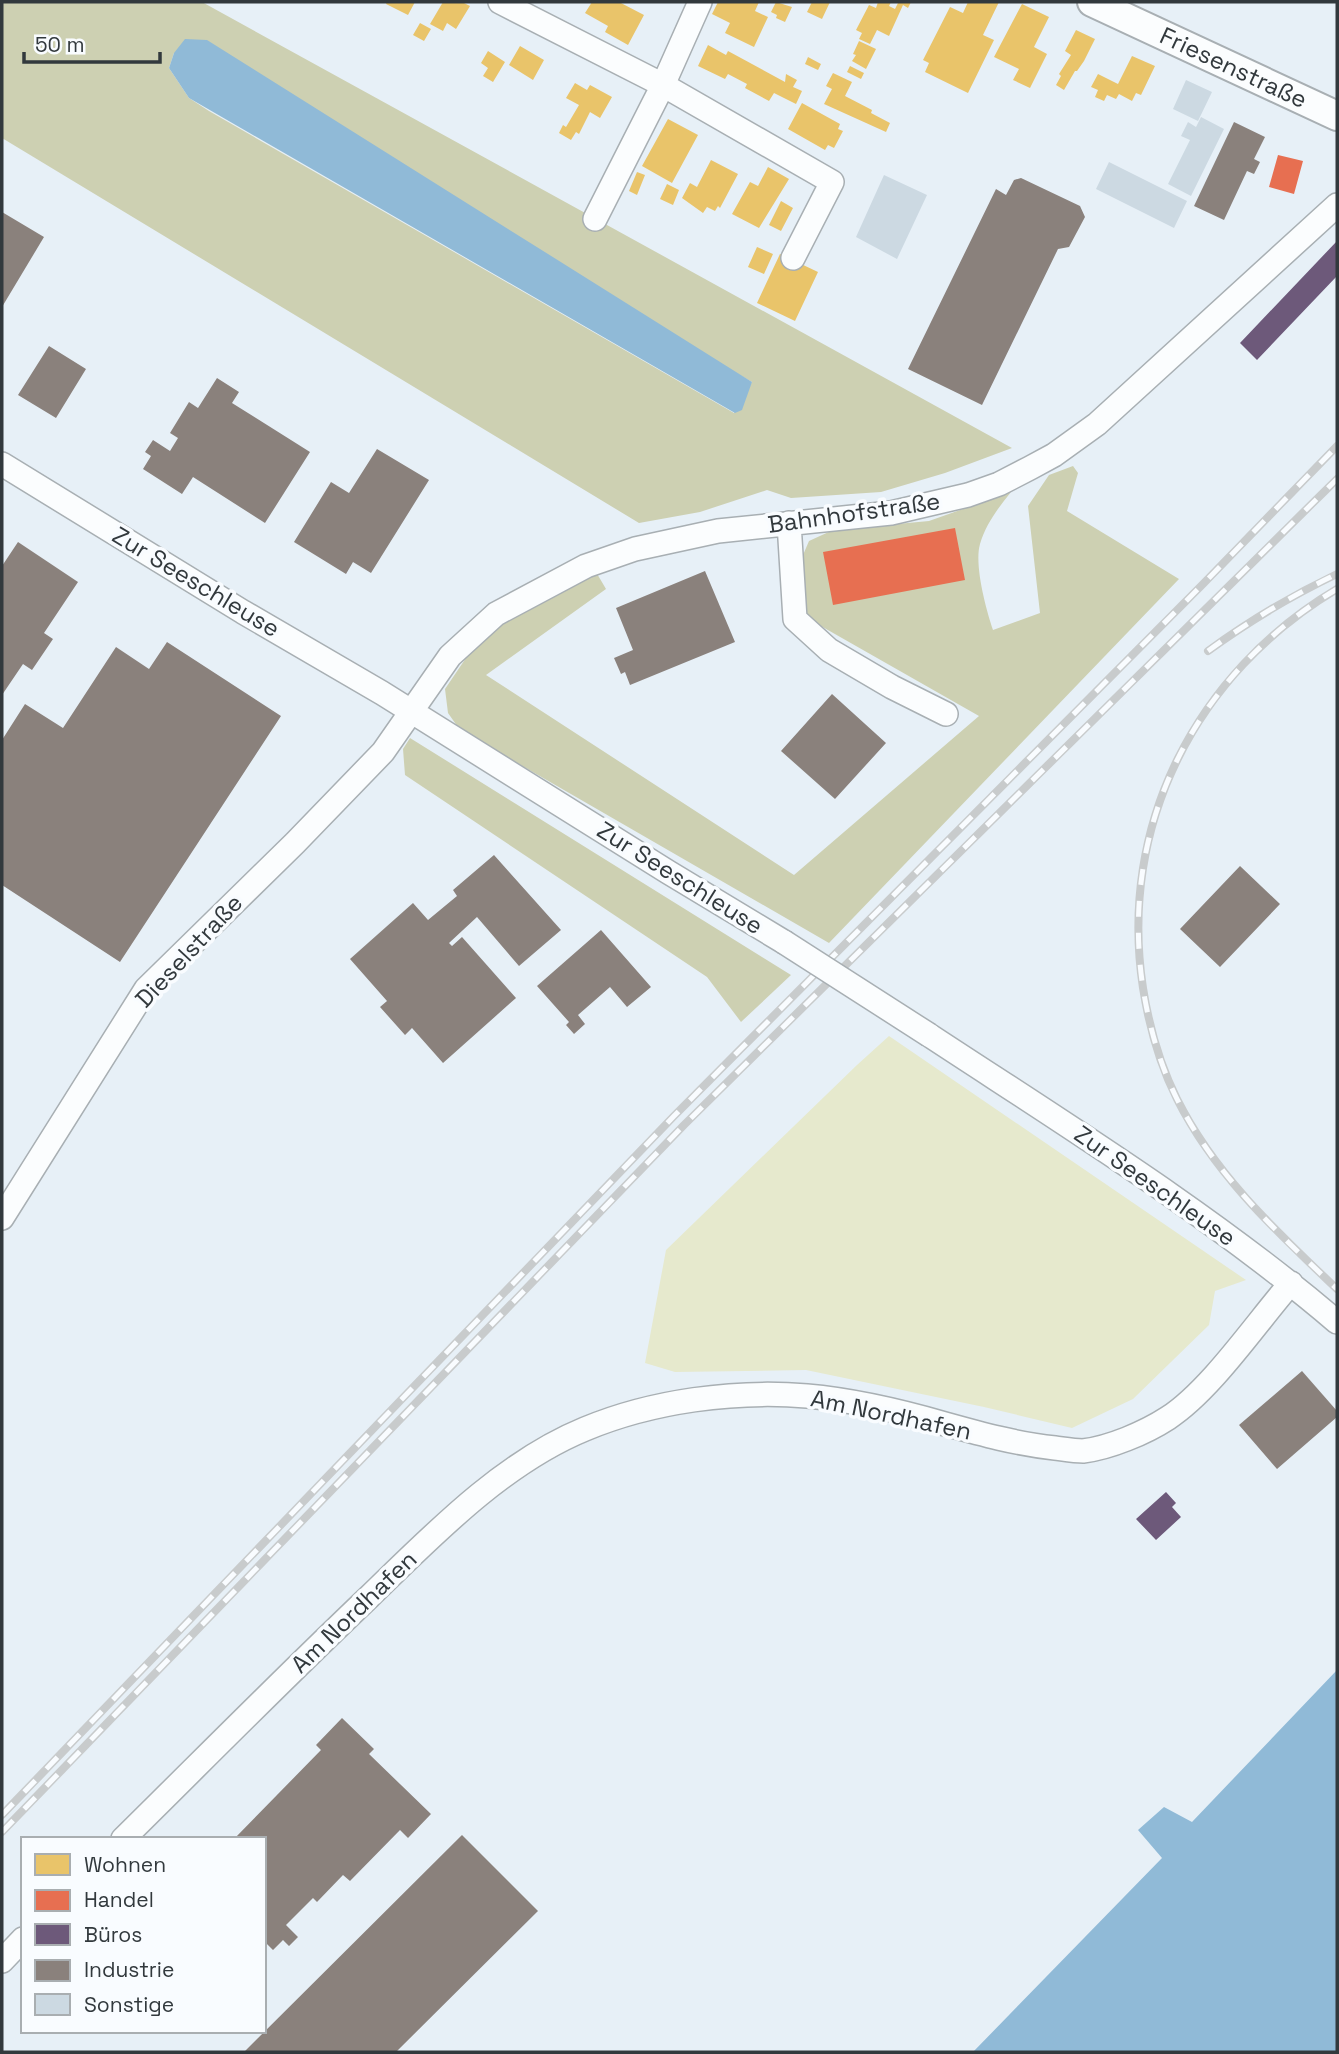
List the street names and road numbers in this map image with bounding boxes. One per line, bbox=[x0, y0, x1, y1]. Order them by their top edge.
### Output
street label: Friesenstraße bbox=[1155, 20, 1312, 115]
street label: Bahnhofstraße bbox=[766, 485, 942, 540]
street label: Zur Seeschleuse bbox=[107, 519, 286, 644]
street label: Zur Seeschleuse bbox=[591, 814, 769, 941]
street label: Dieselstraße bbox=[128, 887, 249, 1014]
street label: Zur Seeschleuse bbox=[1069, 1118, 1242, 1253]
street label: Am Nordhafen bbox=[808, 1382, 974, 1447]
street label: Am Nordhafen bbox=[284, 1544, 423, 1680]

